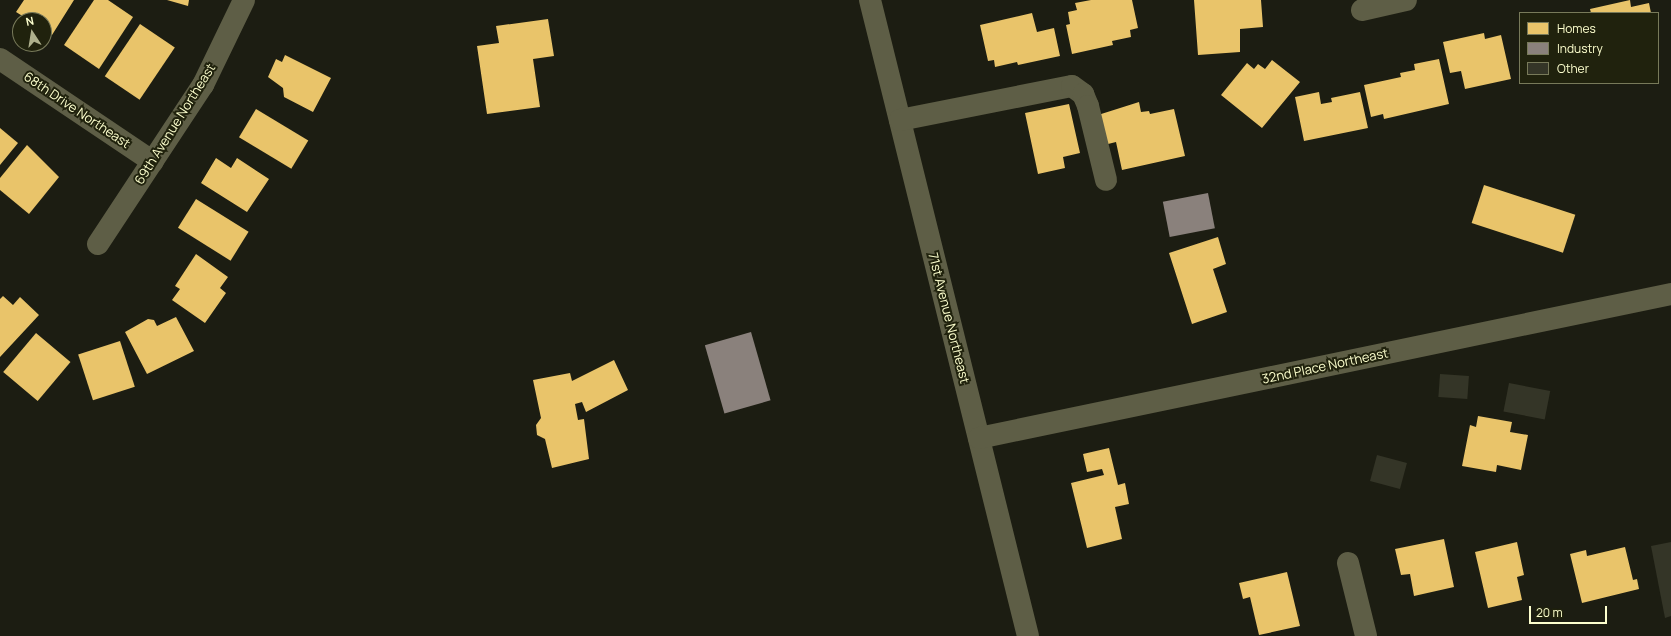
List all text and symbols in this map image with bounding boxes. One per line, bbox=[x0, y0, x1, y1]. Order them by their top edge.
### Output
north arrow bbox=[12, 12, 52, 52]
legend bbox=[1519, 12, 1659, 84]
text: N bbox=[24, 13, 35, 29]
text: Homes bbox=[1557, 20, 1596, 37]
text: Industry bbox=[1557, 40, 1603, 57]
text: Other bbox=[1557, 60, 1589, 77]
street label: 69th Avenue Northeast bbox=[131, 61, 219, 187]
street label: 68th Drive Northeast bbox=[21, 69, 133, 151]
street label: 71st Avenue Northeast bbox=[925, 251, 973, 385]
street label: 32nd Place Northeast bbox=[1260, 345, 1390, 387]
scale bar bbox=[1531, 598, 1609, 624]
text: 20 m bbox=[1536, 604, 1563, 621]

